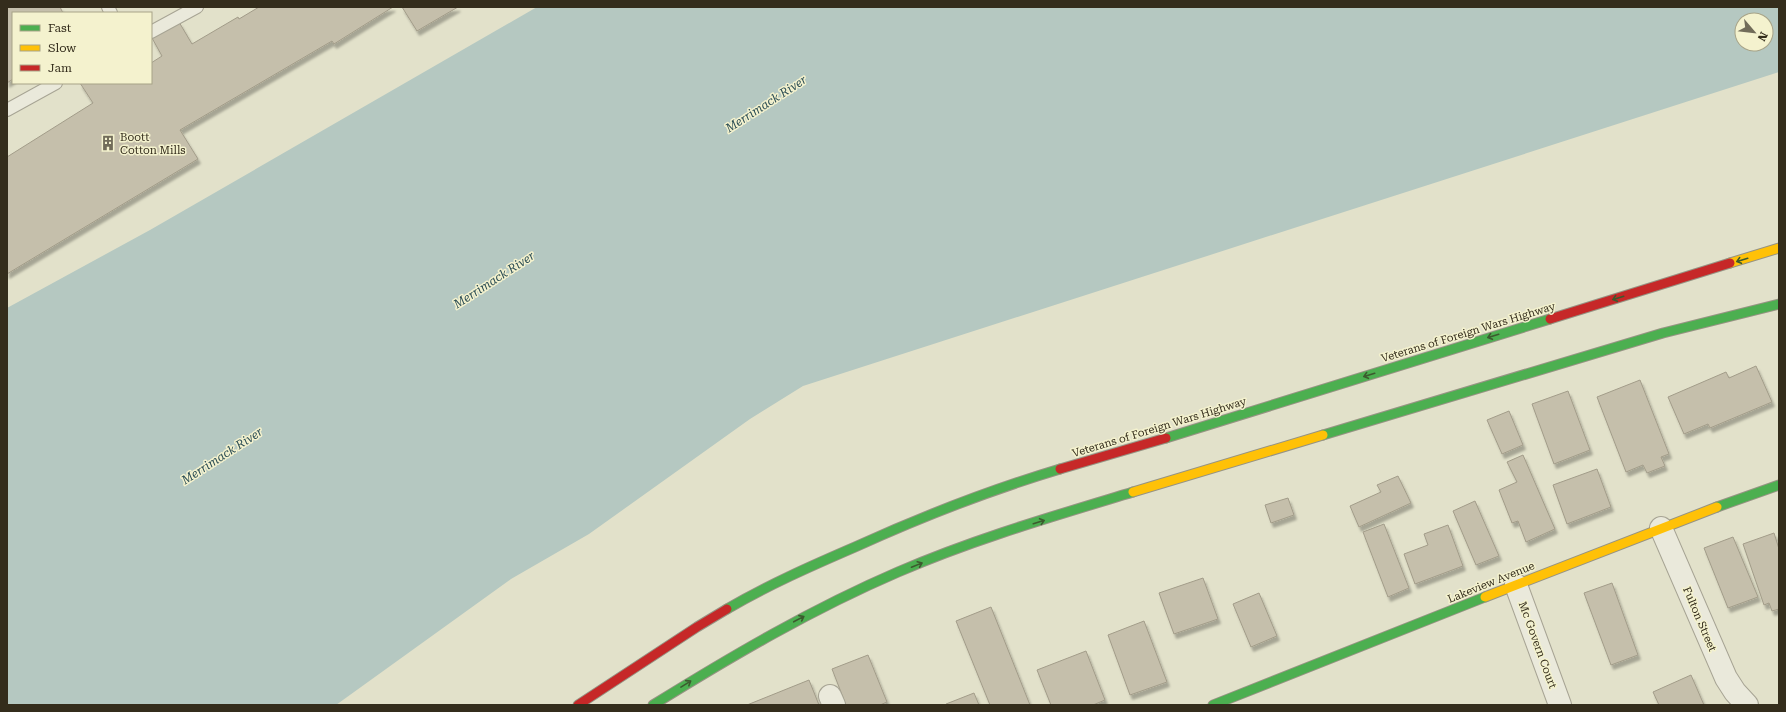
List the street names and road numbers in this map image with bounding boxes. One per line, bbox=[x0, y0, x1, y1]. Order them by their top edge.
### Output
street label: Veterans of Foreign Wars Highway bbox=[1379, 300, 1557, 365]
street label: Veterans of Foreign Wars Highway bbox=[1070, 395, 1248, 460]
street label: Lakeview Avenue bbox=[1446, 559, 1537, 606]
street label: Fulton Street bbox=[1680, 585, 1719, 654]
street label: Mc Govern Court bbox=[1516, 600, 1559, 690]

